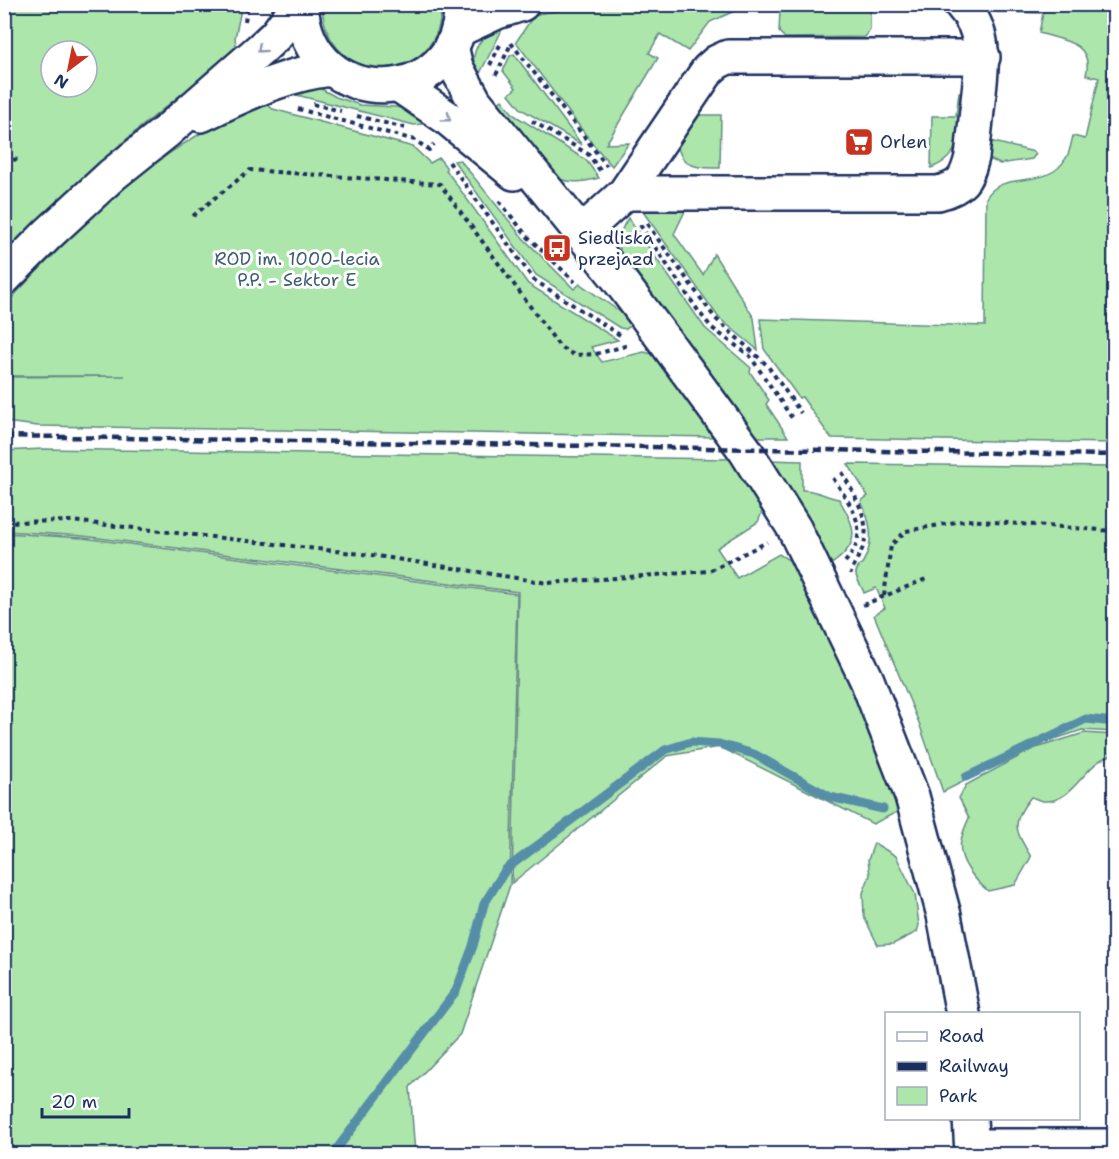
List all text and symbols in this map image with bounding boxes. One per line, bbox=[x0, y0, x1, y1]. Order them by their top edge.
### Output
north arrow bbox=[39, 39, 99, 99]
one-way arrow bbox=[258, 42, 268, 53]
text: N bbox=[50, 69, 72, 94]
one-way arrow bbox=[440, 110, 451, 121]
supermarket icon: Orlen bbox=[843, 126, 875, 158]
place label: Orlen bbox=[880, 130, 927, 154]
place label: Siedliska przejazd bbox=[578, 226, 654, 271]
bus stop icon: Siedliska przejazd bbox=[541, 232, 573, 264]
park label: ROD im. 1000-lecia P.P. - Sektor E bbox=[214, 247, 380, 292]
legend bbox=[885, 1012, 1080, 1120]
text: Road bbox=[939, 1024, 984, 1048]
text: Railway bbox=[939, 1054, 1009, 1078]
scale bar bbox=[42, 1081, 129, 1119]
text: Park bbox=[939, 1084, 978, 1108]
text: 20 m bbox=[51, 1090, 97, 1114]

